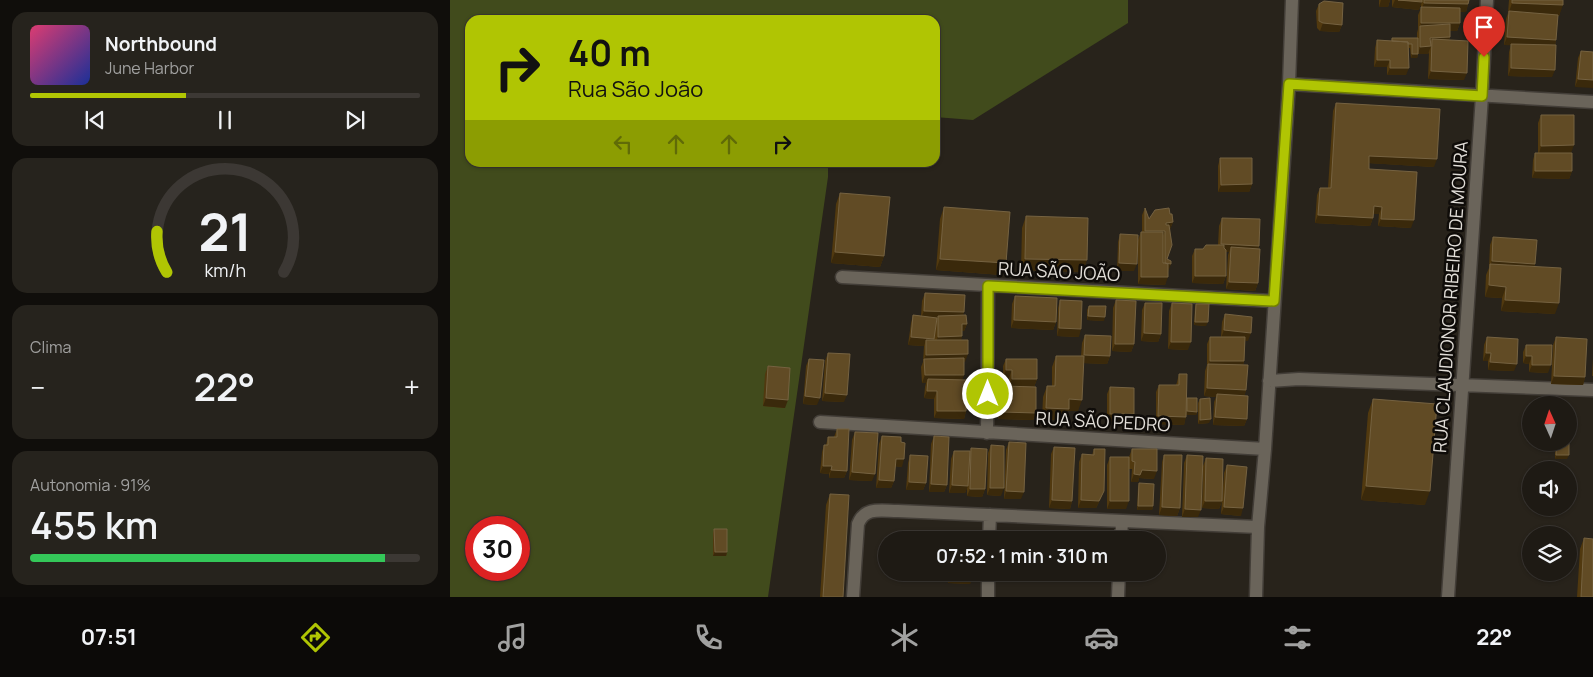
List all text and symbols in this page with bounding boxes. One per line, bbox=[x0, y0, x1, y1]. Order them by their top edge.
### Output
pin bbox=[1463, 6, 1505, 57]
icon: arrive bbox=[1470, 13, 1498, 41]
text: 40 m bbox=[568, 29, 651, 77]
text: Northbound bbox=[105, 31, 217, 57]
icon: right bbox=[485, 35, 550, 100]
text: June Harbor bbox=[105, 57, 194, 79]
text: Rua São João bbox=[568, 74, 703, 104]
icon: previous bbox=[81, 106, 109, 134]
icon: pause bbox=[211, 106, 239, 134]
icon: next bbox=[341, 106, 369, 134]
icon: left bbox=[609, 130, 637, 158]
icon: ahead bbox=[662, 130, 690, 158]
icon: ahead bbox=[715, 130, 743, 158]
icon: right bbox=[768, 130, 796, 158]
street label: RUA CLAUDIONOR RIBEIRO DE MOURA bbox=[1427, 140, 1473, 454]
text: 21 bbox=[198, 196, 252, 267]
street label: RUA SÃO JOÃO bbox=[997, 256, 1121, 286]
text: km/h bbox=[204, 258, 246, 282]
text: Clima bbox=[30, 336, 71, 358]
text: 22° bbox=[194, 360, 255, 412]
position arrow bbox=[961, 367, 1013, 419]
text: − bbox=[30, 368, 45, 406]
text: + bbox=[404, 368, 420, 406]
north arrow bbox=[1522, 396, 1578, 451]
map controls bbox=[1522, 396, 1577, 581]
street label: RUA SÃO PEDRO bbox=[1035, 405, 1171, 437]
button: sound bbox=[1522, 461, 1577, 516]
text: Autonomia · 91% bbox=[30, 474, 151, 496]
text: 455 km bbox=[30, 498, 158, 550]
speed limit sign: 30 bbox=[465, 516, 530, 581]
button: layers bbox=[1522, 526, 1577, 581]
text: 07:52 · 1 min · 310 m bbox=[936, 543, 1108, 569]
icon: directions bbox=[298, 620, 333, 655]
icon: music bbox=[495, 620, 530, 655]
icon: phone bbox=[691, 620, 726, 655]
icon: climate bbox=[887, 620, 922, 655]
icon: car bbox=[1084, 620, 1119, 655]
icon: filters bbox=[1280, 620, 1315, 655]
text: 07:51 bbox=[81, 622, 137, 652]
text: 22° bbox=[1476, 622, 1512, 652]

